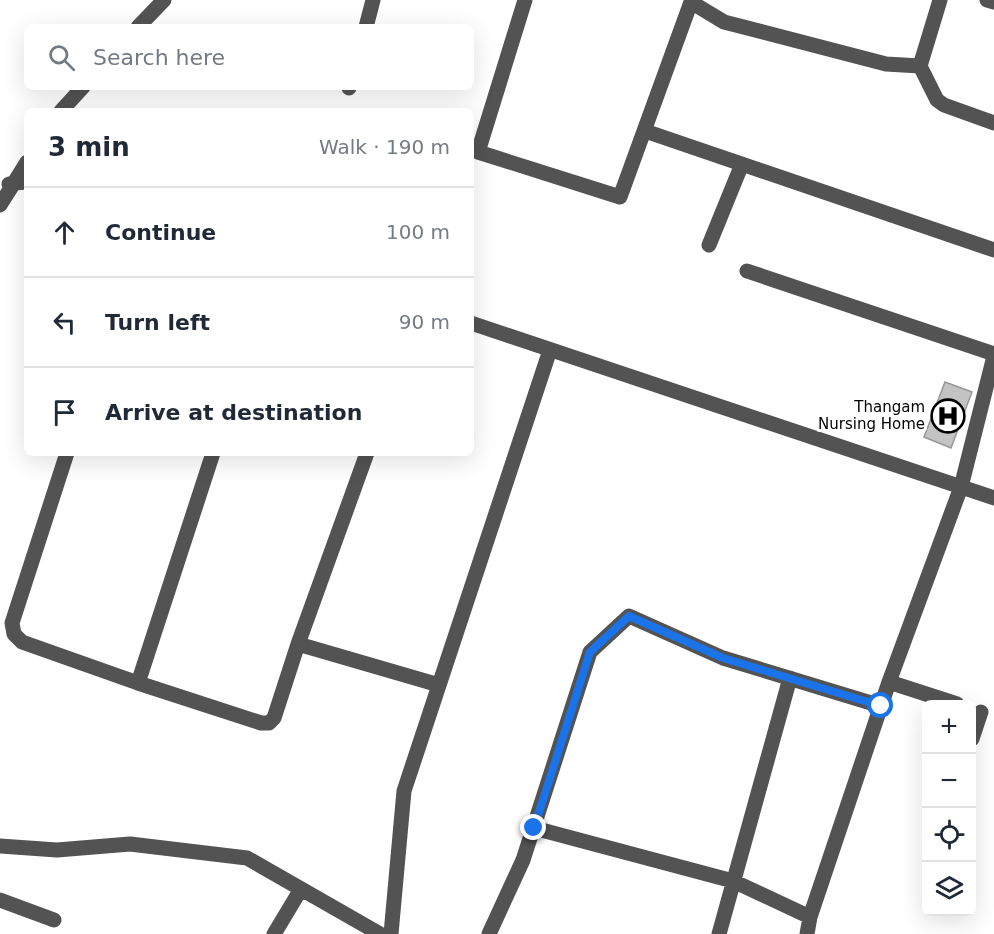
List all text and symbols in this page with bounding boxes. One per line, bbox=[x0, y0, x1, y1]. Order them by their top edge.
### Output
search box bbox=[24, 24, 474, 90]
icon: search bbox=[45, 41, 78, 74]
text: Search here bbox=[93, 45, 225, 70]
text: 3 min bbox=[48, 132, 130, 162]
text: Walk · 190 m bbox=[319, 135, 450, 159]
icon: ahead bbox=[48, 216, 81, 249]
text: Continue bbox=[105, 220, 216, 245]
text: 100 m bbox=[386, 220, 450, 244]
icon: left bbox=[48, 306, 81, 339]
text: Turn left bbox=[105, 310, 210, 335]
text: 90 m bbox=[399, 310, 450, 334]
icon: arrive bbox=[48, 396, 81, 429]
place label: Thangam Nursing Home bbox=[818, 398, 925, 433]
hospital icon: Thangam Nursing Home bbox=[930, 398, 966, 434]
text: Arrive at destination bbox=[105, 400, 362, 425]
route start bbox=[867, 692, 893, 718]
map controls bbox=[922, 700, 976, 916]
button: + bbox=[922, 700, 976, 754]
button: − bbox=[922, 754, 976, 808]
button: locate bbox=[922, 808, 976, 862]
route end bbox=[520, 814, 546, 840]
button: layers bbox=[922, 862, 976, 916]

